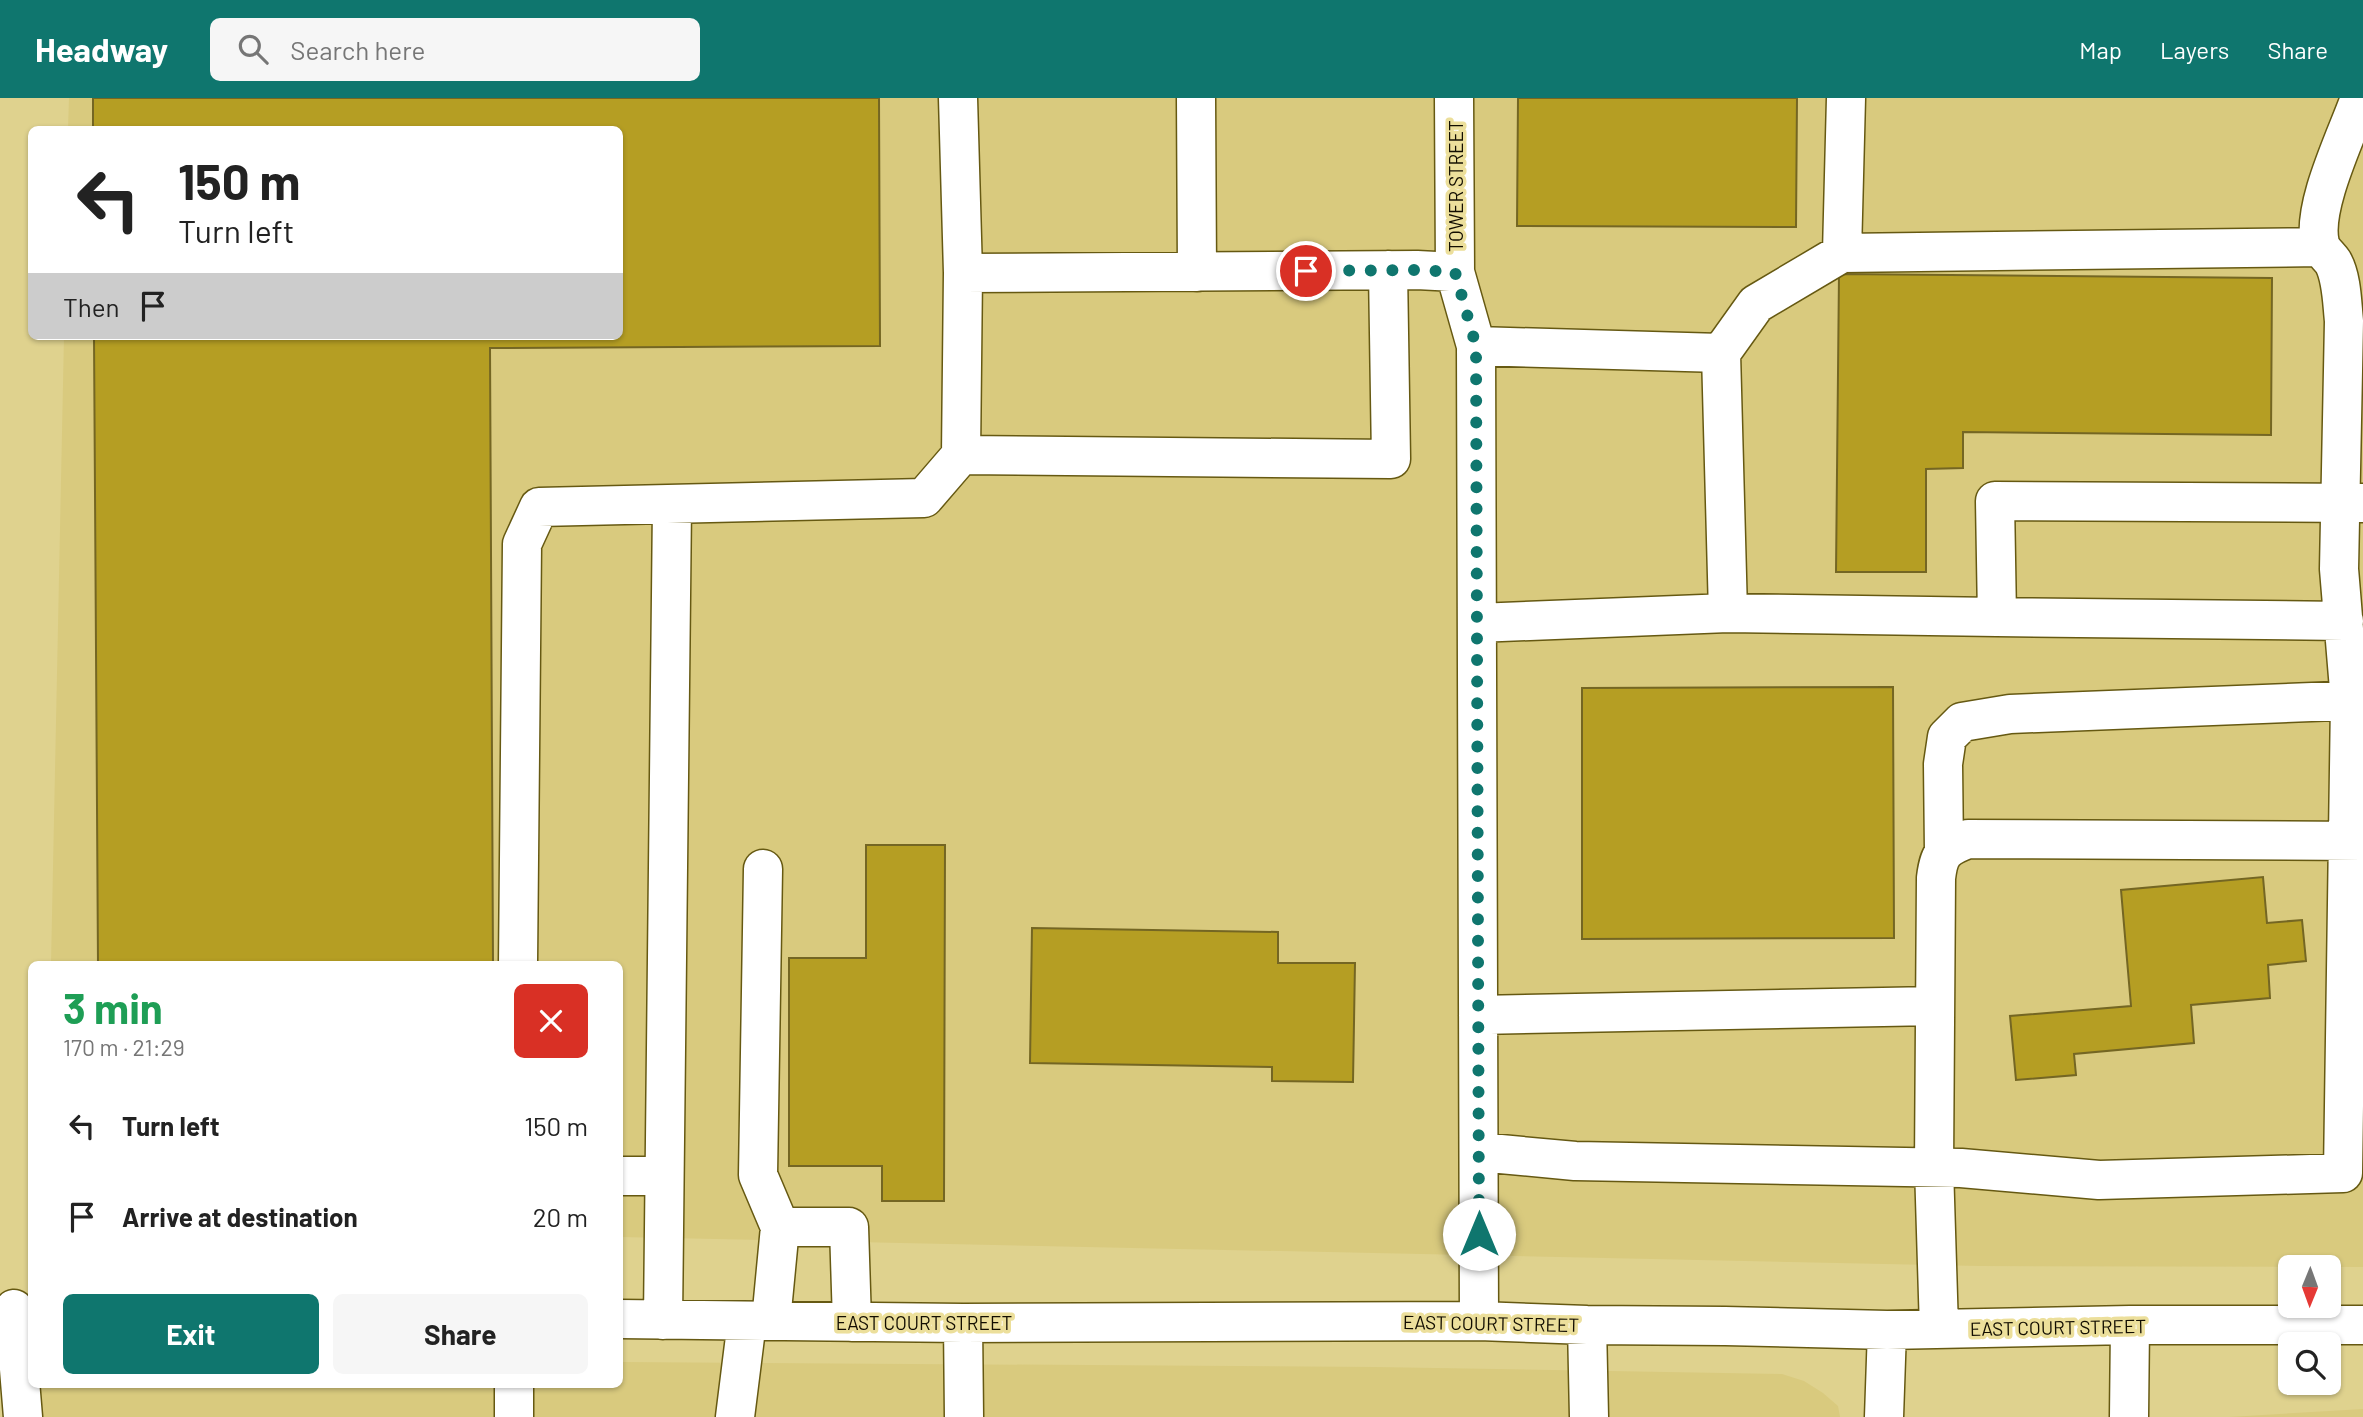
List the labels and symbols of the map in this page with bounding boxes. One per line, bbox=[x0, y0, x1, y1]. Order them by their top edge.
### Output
street label: TOWER STREET bbox=[1444, 120, 1467, 252]
pin bbox=[1276, 241, 1336, 301]
position arrow bbox=[1442, 1197, 1516, 1271]
north arrow bbox=[2278, 1255, 2342, 1318]
street label: EAST COURT STREET bbox=[1403, 1310, 1579, 1336]
street label: EAST COURT STREET bbox=[836, 1311, 1012, 1334]
street label: EAST COURT STREET bbox=[1970, 1314, 2146, 1340]

